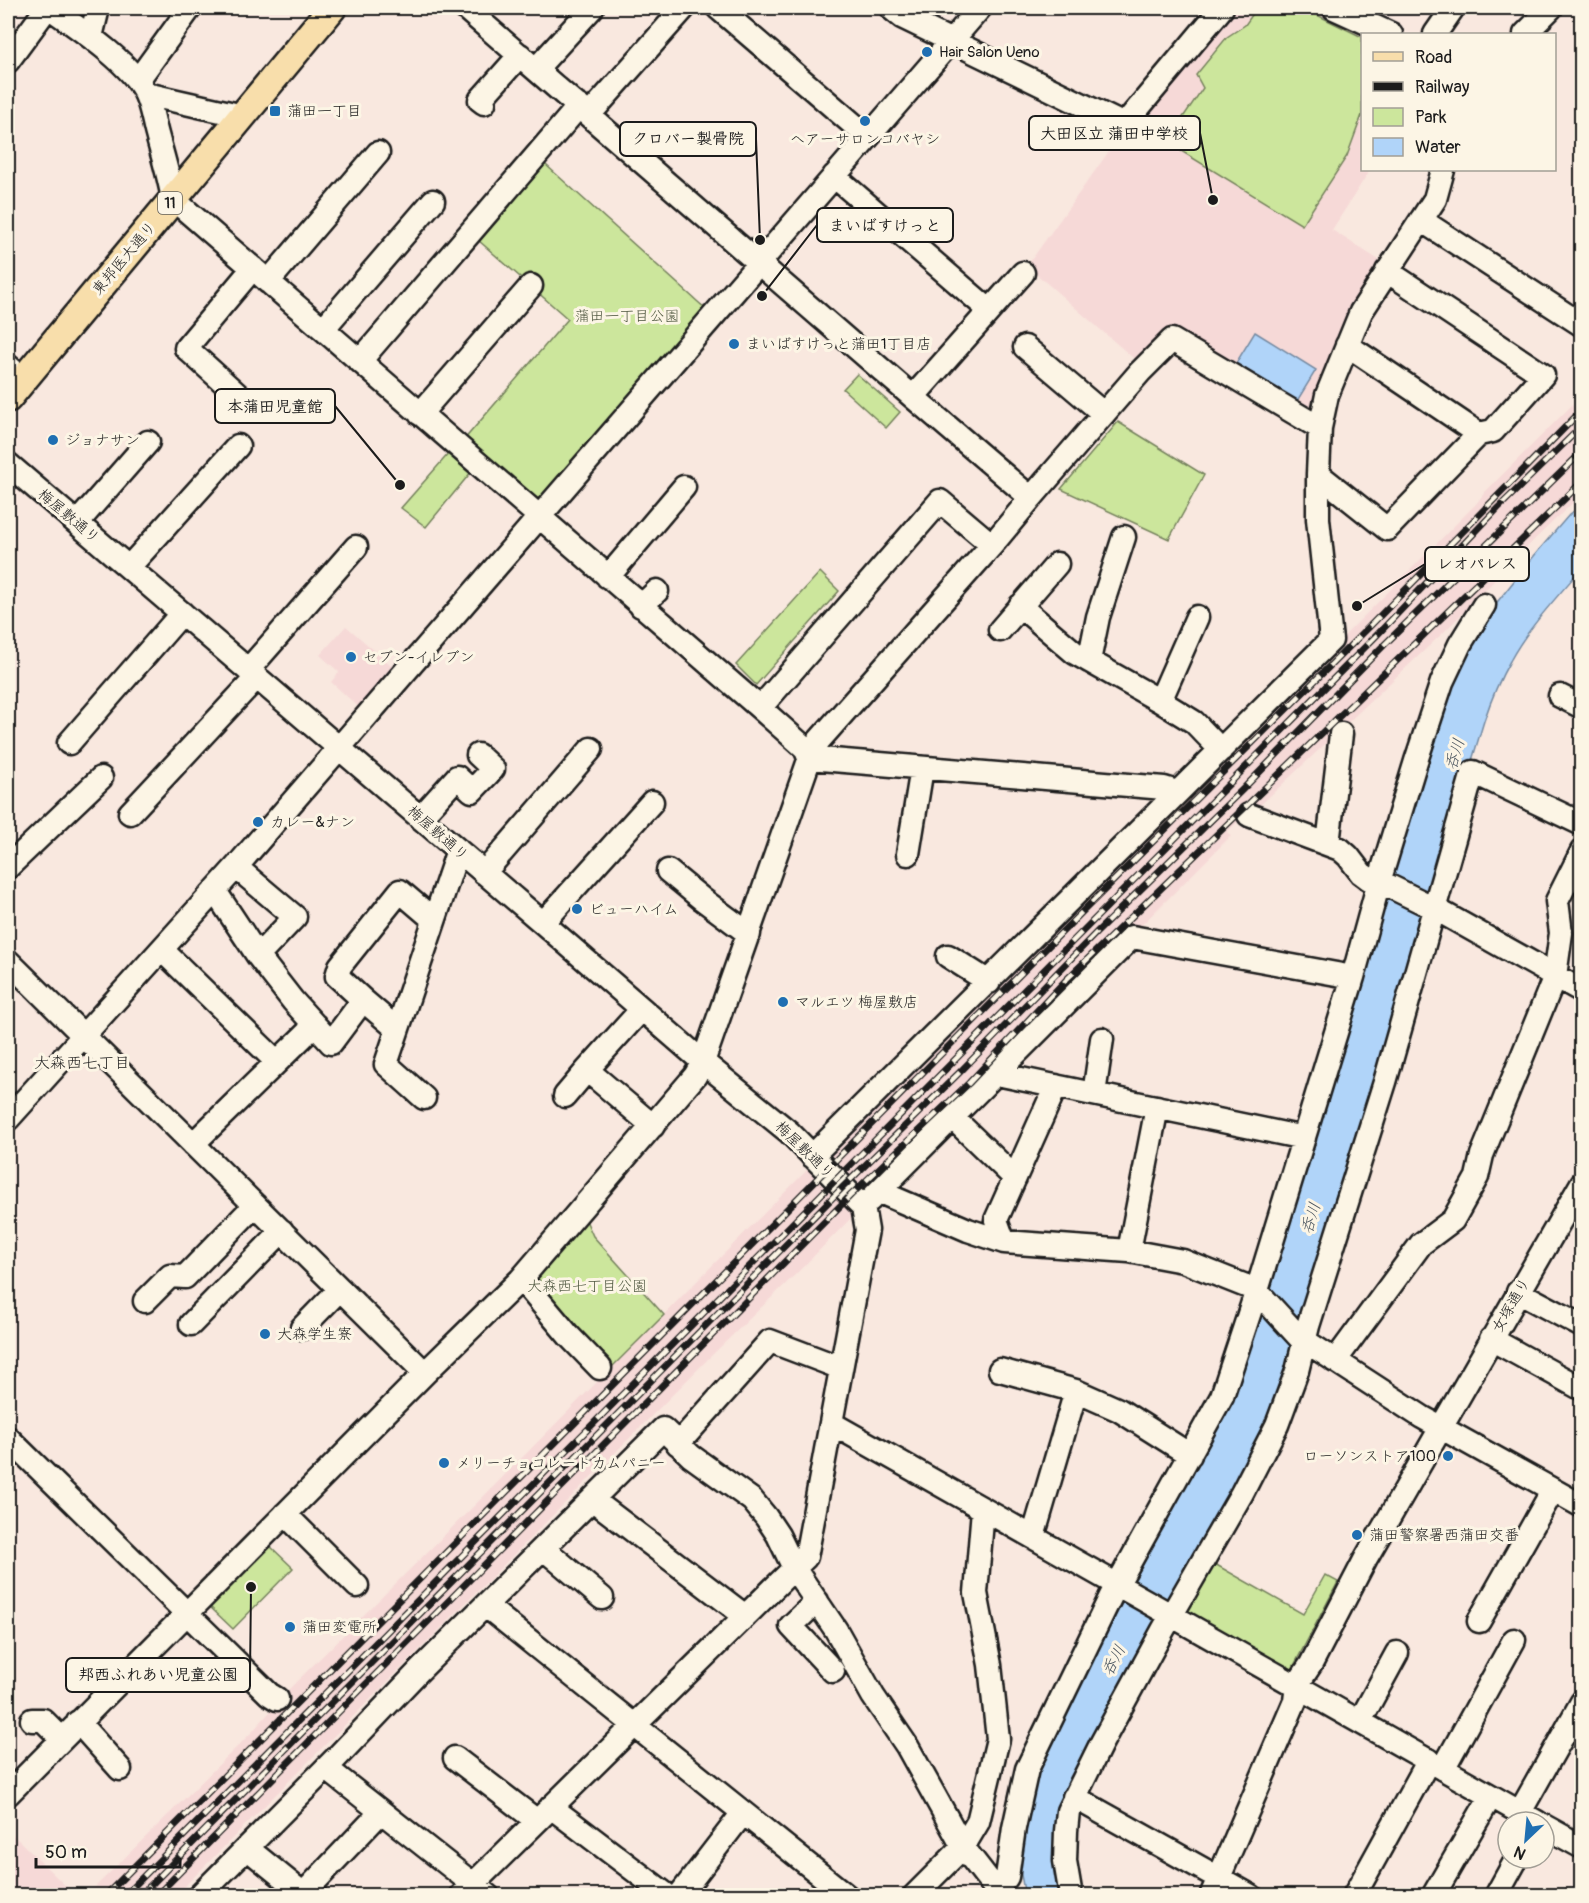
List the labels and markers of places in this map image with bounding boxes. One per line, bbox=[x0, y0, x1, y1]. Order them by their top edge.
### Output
place label: Hair Salon Ueno bbox=[939, 43, 1040, 62]
marker: Hair Salon Ueno bbox=[920, 45, 934, 59]
place label: 蒲田一丁目 bbox=[287, 102, 362, 121]
marker: 蒲田一丁目 bbox=[268, 104, 282, 118]
marker: ヘアーサロンコバヤシ bbox=[858, 114, 872, 128]
callout: 大田区立 蒲田中学校 bbox=[1029, 116, 1200, 150]
callout: クロバー製骨院 bbox=[620, 122, 756, 156]
place label: ヘアーサロンコバヤシ bbox=[790, 130, 940, 149]
callout: まいばすけっと bbox=[817, 208, 953, 242]
place label: まいばすけっと蒲田1丁目店 bbox=[746, 335, 932, 354]
marker: まいばすけっと蒲田1丁目店 bbox=[727, 337, 741, 351]
callout: 本蒲田児童館 bbox=[215, 389, 335, 423]
place label: ジョナサン bbox=[65, 431, 140, 450]
marker: ジョナサン bbox=[46, 433, 60, 447]
callout: レオパレス bbox=[1425, 547, 1529, 581]
place label: セブン-イレブン bbox=[363, 648, 474, 667]
marker: セブン-イレブン bbox=[344, 650, 358, 664]
place label: カレー&ナン bbox=[270, 813, 355, 832]
marker: カレー&ナン bbox=[251, 815, 265, 829]
place label: ビューハイム bbox=[589, 900, 678, 919]
marker: ビューハイム bbox=[570, 902, 584, 916]
place label: マルエツ 梅屋敷店 bbox=[795, 993, 918, 1012]
marker: マルエツ 梅屋敷店 bbox=[776, 995, 790, 1009]
place label: 大森学生寮 bbox=[277, 1325, 352, 1344]
marker: 大森学生寮 bbox=[258, 1327, 272, 1341]
place label: ローソンストア100 bbox=[1303, 1447, 1436, 1466]
marker: ローソンストア100 bbox=[1441, 1449, 1455, 1463]
place label: メリーチョコレートカムパニー bbox=[456, 1454, 666, 1473]
marker: メリーチョコレートカムパニー bbox=[437, 1456, 451, 1470]
place label: 蒲田警察署西蒲田交番 bbox=[1369, 1526, 1519, 1545]
marker: 蒲田警察署西蒲田交番 bbox=[1350, 1528, 1364, 1542]
place label: 蒲田変電所 bbox=[302, 1618, 377, 1637]
marker: 蒲田変電所 bbox=[283, 1620, 297, 1634]
callout: 邦西ふれあい児童公園 bbox=[66, 1658, 250, 1692]

